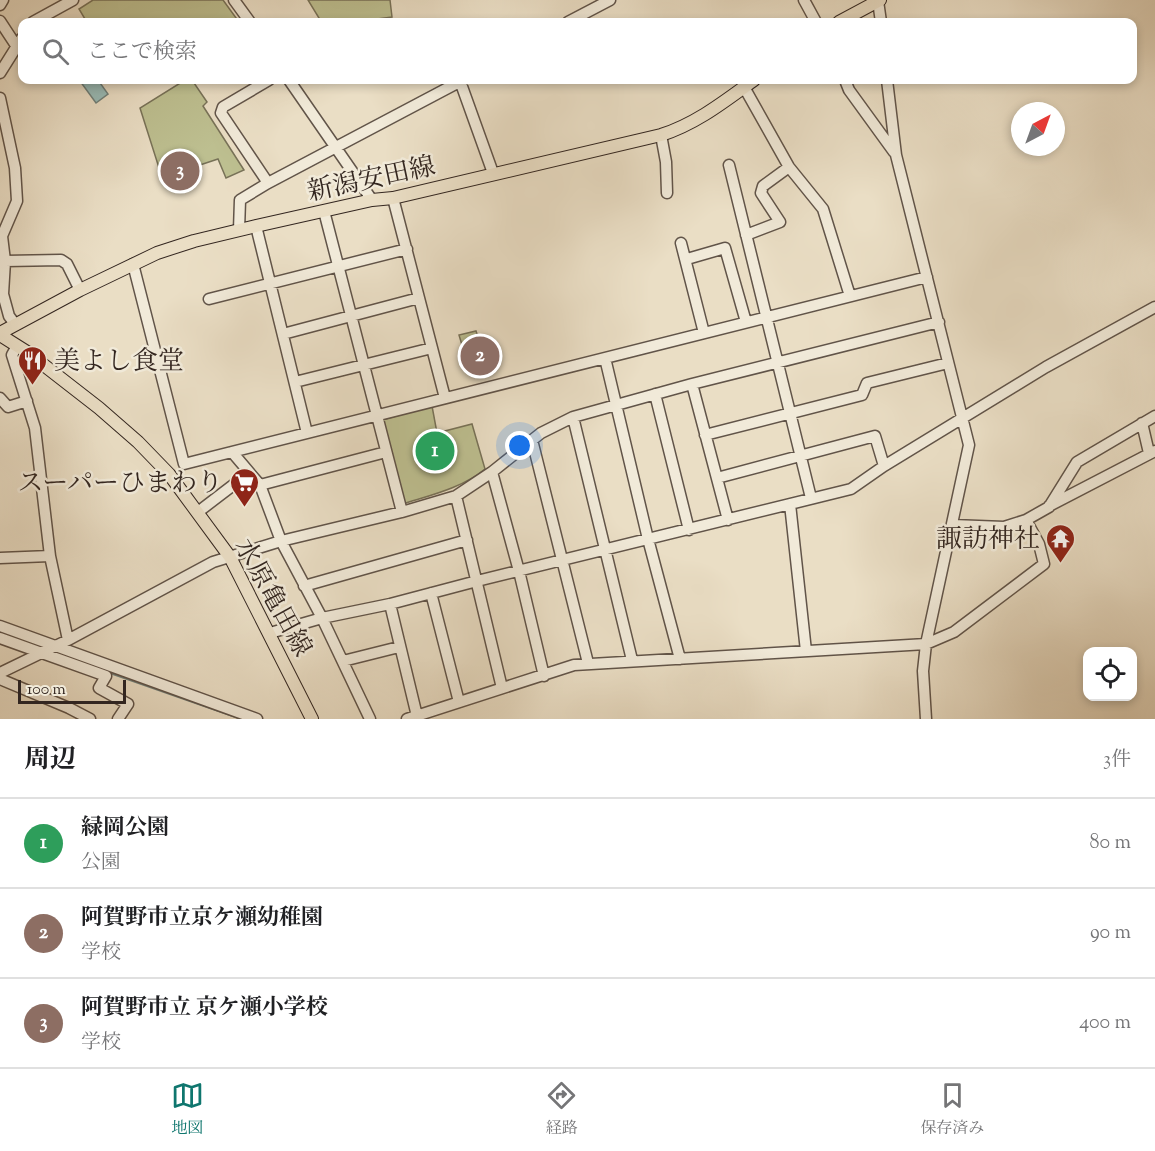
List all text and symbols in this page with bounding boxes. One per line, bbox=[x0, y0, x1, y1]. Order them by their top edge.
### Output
search box bbox=[18, 18, 1137, 84]
icon: search bbox=[39, 35, 72, 68]
text: ここで検索 bbox=[87, 37, 197, 69]
north arrow bbox=[1011, 102, 1065, 156]
pin: 3 bbox=[160, 148, 200, 194]
street label: 新潟安田線 bbox=[304, 149, 439, 212]
pin: 2 bbox=[460, 334, 500, 378]
restaurant icon: 美よし食堂 bbox=[17, 344, 49, 386]
place label: 美よし食堂 bbox=[54, 344, 184, 381]
pin: 1 bbox=[416, 428, 454, 474]
your location bbox=[505, 431, 534, 460]
place label: スーパーひまわり bbox=[18, 466, 223, 503]
supermarket icon: スーパーひまわり bbox=[228, 466, 260, 508]
place label: 諏訪神社 bbox=[936, 522, 1040, 559]
temple icon: 諏訪神社 bbox=[1045, 522, 1077, 564]
street label: 水原亀田線 bbox=[224, 532, 320, 664]
map controls bbox=[1083, 647, 1137, 701]
button: locate bbox=[1083, 647, 1137, 701]
scale bar bbox=[18, 677, 126, 704]
text: 100 m bbox=[27, 679, 66, 702]
text: 周辺 bbox=[24, 742, 76, 779]
text: 3件 bbox=[1103, 746, 1131, 775]
text: 緑岡公園 bbox=[81, 813, 169, 845]
text: 1 bbox=[40, 829, 47, 858]
text: 80 m bbox=[1090, 829, 1131, 858]
text: 公園 bbox=[81, 849, 121, 878]
text: 阿賀野市立京ケ瀬幼稚園 bbox=[81, 903, 323, 935]
text: 2 bbox=[39, 919, 48, 948]
text: 90 m bbox=[1090, 919, 1131, 948]
text: 学校 bbox=[81, 939, 121, 968]
text: 阿賀野市立 京ケ瀬小学校 bbox=[81, 993, 328, 1025]
text: 3 bbox=[39, 1009, 48, 1038]
text: 400 m bbox=[1079, 1009, 1131, 1038]
text: 学校 bbox=[81, 1029, 121, 1058]
tab: 地図 bbox=[171, 1079, 204, 1141]
tab: 経路 bbox=[545, 1079, 578, 1141]
tab: 保存済み bbox=[920, 1079, 984, 1141]

